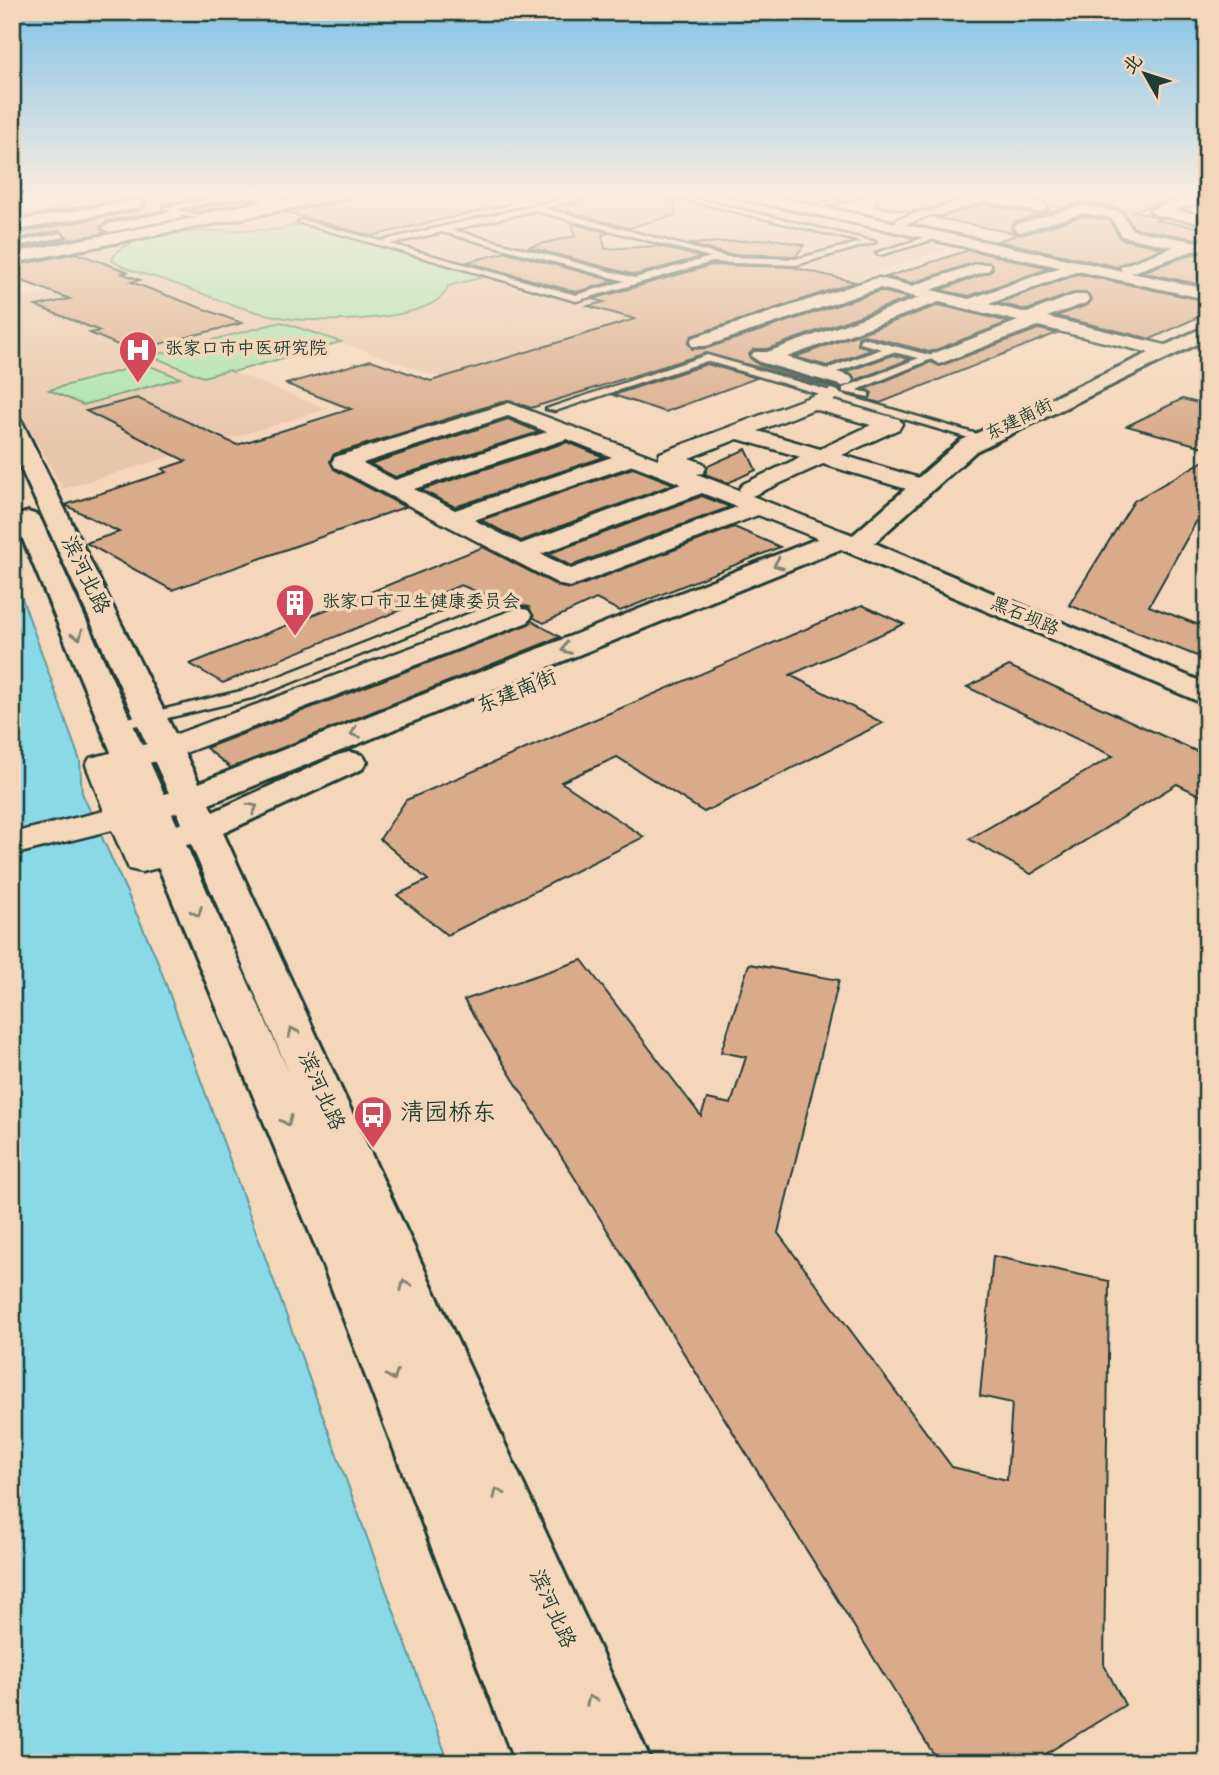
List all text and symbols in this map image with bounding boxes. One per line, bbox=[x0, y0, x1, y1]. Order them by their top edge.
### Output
north arrow bbox=[1110, 38, 1180, 108]
text: 北 bbox=[1120, 51, 1149, 80]
hospital icon: 张家口市中医研究院 bbox=[117, 329, 159, 384]
place label: 张家口市中医研究院 bbox=[165, 339, 327, 361]
street label: 东建南街 bbox=[983, 395, 1057, 446]
street label: 滨河北路 bbox=[53, 532, 114, 619]
one-way arrow bbox=[772, 556, 784, 570]
building icon: 张家口市卫生健康委员会 bbox=[274, 582, 316, 637]
place label: 张家口市卫生健康委员会 bbox=[322, 591, 520, 614]
street label: 黑石坝路 bbox=[987, 593, 1062, 642]
one-way arrow bbox=[70, 628, 84, 641]
one-way arrow bbox=[561, 640, 573, 654]
street label: 东建南街 bbox=[474, 665, 562, 721]
one-way arrow bbox=[350, 724, 362, 738]
one-way arrow bbox=[245, 803, 258, 816]
one-way arrow bbox=[189, 905, 203, 917]
one-way arrow bbox=[287, 1027, 301, 1040]
street label: 滨河北路 bbox=[290, 1048, 349, 1135]
bus stop icon: 清园桥东 bbox=[352, 1094, 394, 1149]
place label: 清园桥东 bbox=[400, 1100, 496, 1130]
one-way arrow bbox=[278, 1114, 292, 1126]
one-way arrow bbox=[399, 1280, 413, 1292]
one-way arrow bbox=[384, 1370, 398, 1382]
one-way arrow bbox=[492, 1488, 506, 1500]
street label: 滨河北路 bbox=[521, 1566, 580, 1653]
one-way arrow bbox=[585, 1695, 599, 1708]

